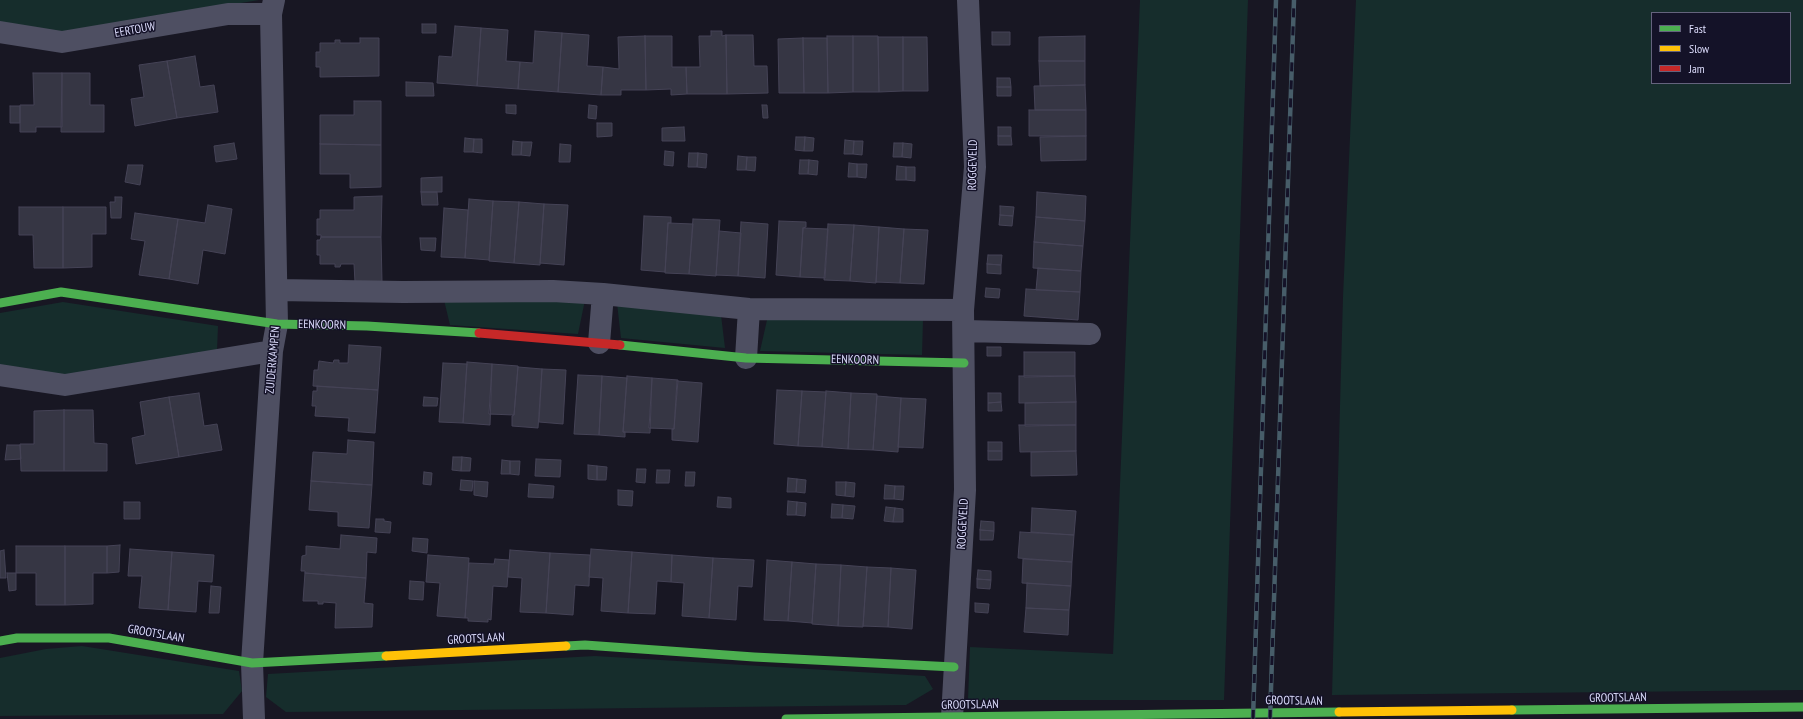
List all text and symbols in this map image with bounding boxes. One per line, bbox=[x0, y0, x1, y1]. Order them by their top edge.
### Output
legend bbox=[1651, 12, 1791, 84]
street label: EERTOUW bbox=[113, 19, 157, 41]
text: Fast bbox=[1689, 21, 1706, 36]
text: Slow bbox=[1689, 41, 1709, 56]
text: Jam bbox=[1689, 61, 1705, 76]
street label: ROGGEVELD bbox=[965, 139, 981, 191]
street label: EENKOORN bbox=[298, 317, 346, 333]
street label: ZUIDERKAMPEN bbox=[263, 326, 283, 394]
street label: EENKOORN bbox=[831, 352, 879, 368]
street label: ROGGEVELD bbox=[954, 498, 972, 550]
street label: GROOTSLAAN bbox=[126, 622, 186, 646]
street label: GROOTSLAAN bbox=[447, 630, 505, 648]
street label: GROOTSLAAN bbox=[1589, 690, 1647, 706]
street label: GROOTSLAAN bbox=[1265, 693, 1323, 709]
street label: GROOTSLAAN bbox=[941, 697, 999, 713]

